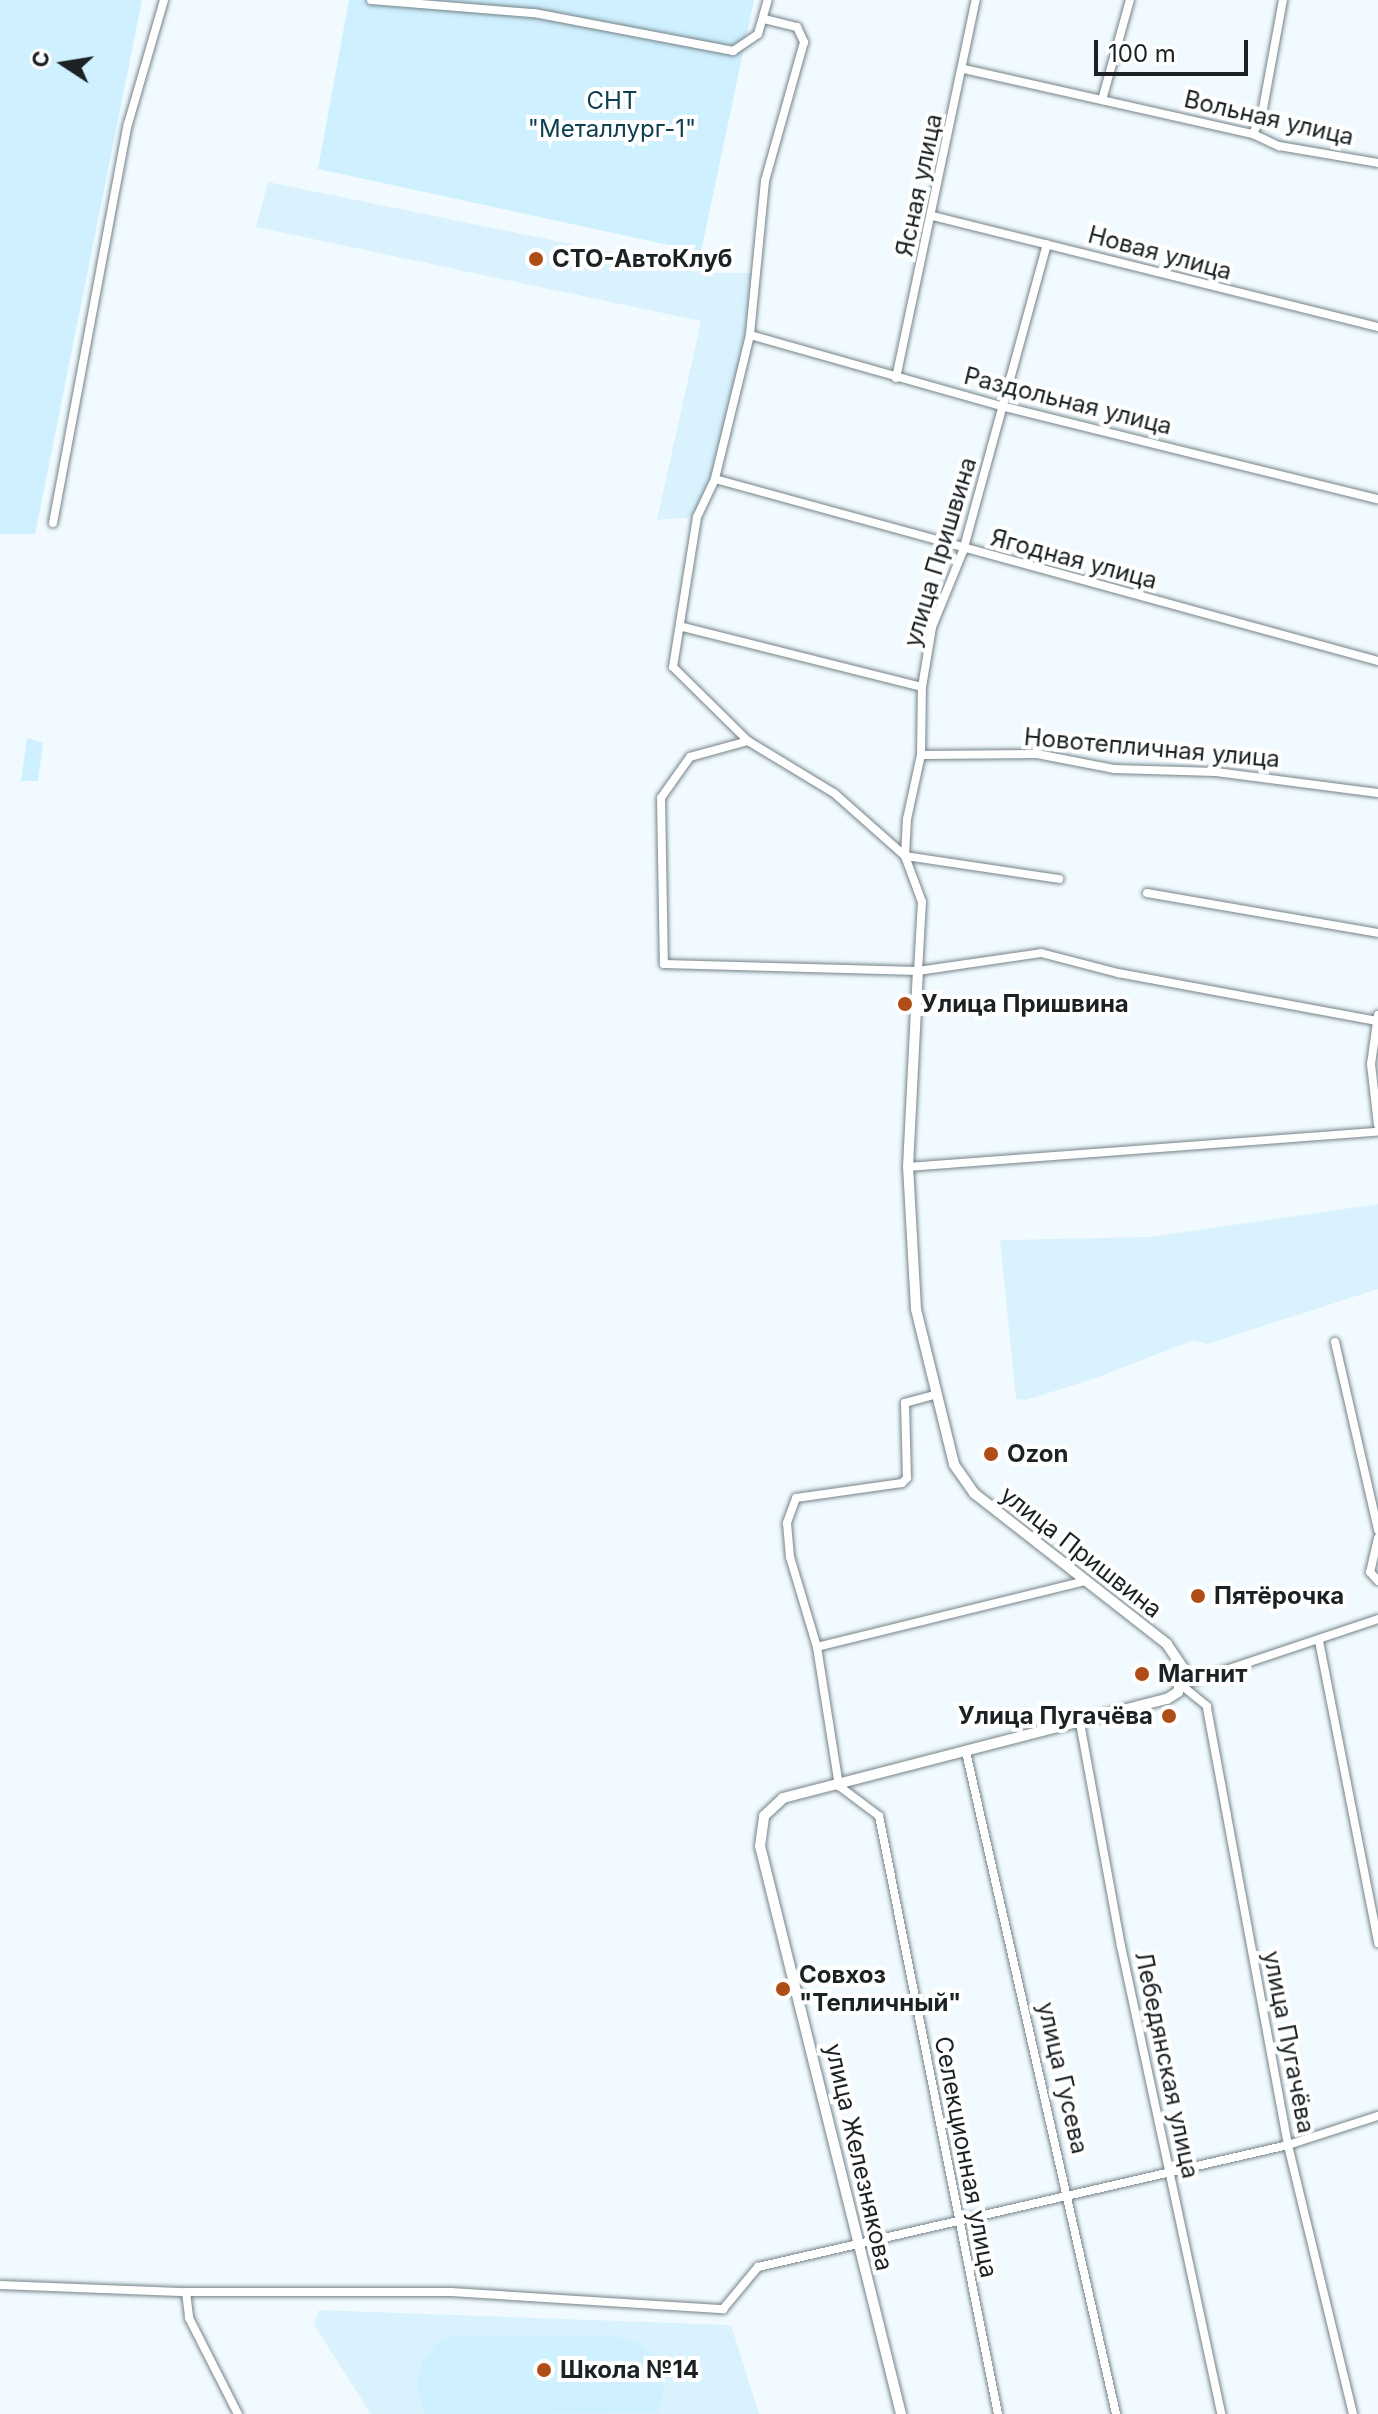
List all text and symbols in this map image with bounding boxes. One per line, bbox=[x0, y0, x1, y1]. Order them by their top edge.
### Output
north arrow bbox=[24, 24, 104, 104]
scale bar bbox=[1098, 24, 1252, 74]
text: 100 m bbox=[1108, 39, 1176, 68]
text: С bbox=[26, 48, 55, 70]
street label: Вольная улица bbox=[1181, 84, 1357, 152]
park label: СНТ "Металлург-1" bbox=[528, 87, 696, 143]
street label: Ясная улица bbox=[890, 111, 948, 259]
street label: Новая улица bbox=[1085, 220, 1235, 286]
place label: СТО-АвтоКлуб bbox=[552, 245, 733, 273]
marker: СТО-АвтоКлуб bbox=[527, 250, 545, 268]
street label: Раздольная улица bbox=[961, 361, 1175, 441]
street label: улица Пришвина bbox=[897, 454, 983, 650]
street label: Ягодная улица bbox=[988, 523, 1160, 595]
street label: Новотепличная улица bbox=[1023, 722, 1281, 774]
place label: Улица Пришвина bbox=[921, 990, 1129, 1018]
marker: Улица Пришвина bbox=[896, 995, 914, 1013]
place label: Ozon bbox=[1007, 1440, 1068, 1468]
marker: Ozon bbox=[982, 1445, 1000, 1463]
street label: улица Пришвина bbox=[995, 1480, 1167, 1624]
place label: Пятёрочка bbox=[1214, 1582, 1344, 1610]
marker: Пятёрочка bbox=[1189, 1587, 1207, 1605]
place label: Магнит bbox=[1158, 1660, 1247, 1688]
marker: Магнит bbox=[1133, 1665, 1151, 1683]
place label: Улица Пугачёва bbox=[958, 1702, 1153, 1730]
marker: Улица Пугачёва bbox=[1160, 1707, 1178, 1725]
street label: улица Пугачёва bbox=[1257, 1948, 1321, 2136]
street label: Лебедянская улица bbox=[1129, 1949, 1205, 2181]
place label: Совхоз "Тепличный" bbox=[799, 1961, 961, 2017]
marker: Совхоз "Тепличный" bbox=[774, 1980, 792, 1998]
street label: улица Гусева bbox=[1032, 1999, 1094, 2157]
street label: Селекционная улица bbox=[928, 2034, 1004, 2280]
street label: улица Железнякова bbox=[819, 2041, 899, 2273]
place label: Школа №14 bbox=[560, 2356, 699, 2384]
marker: Школа №14 bbox=[535, 2361, 553, 2379]

